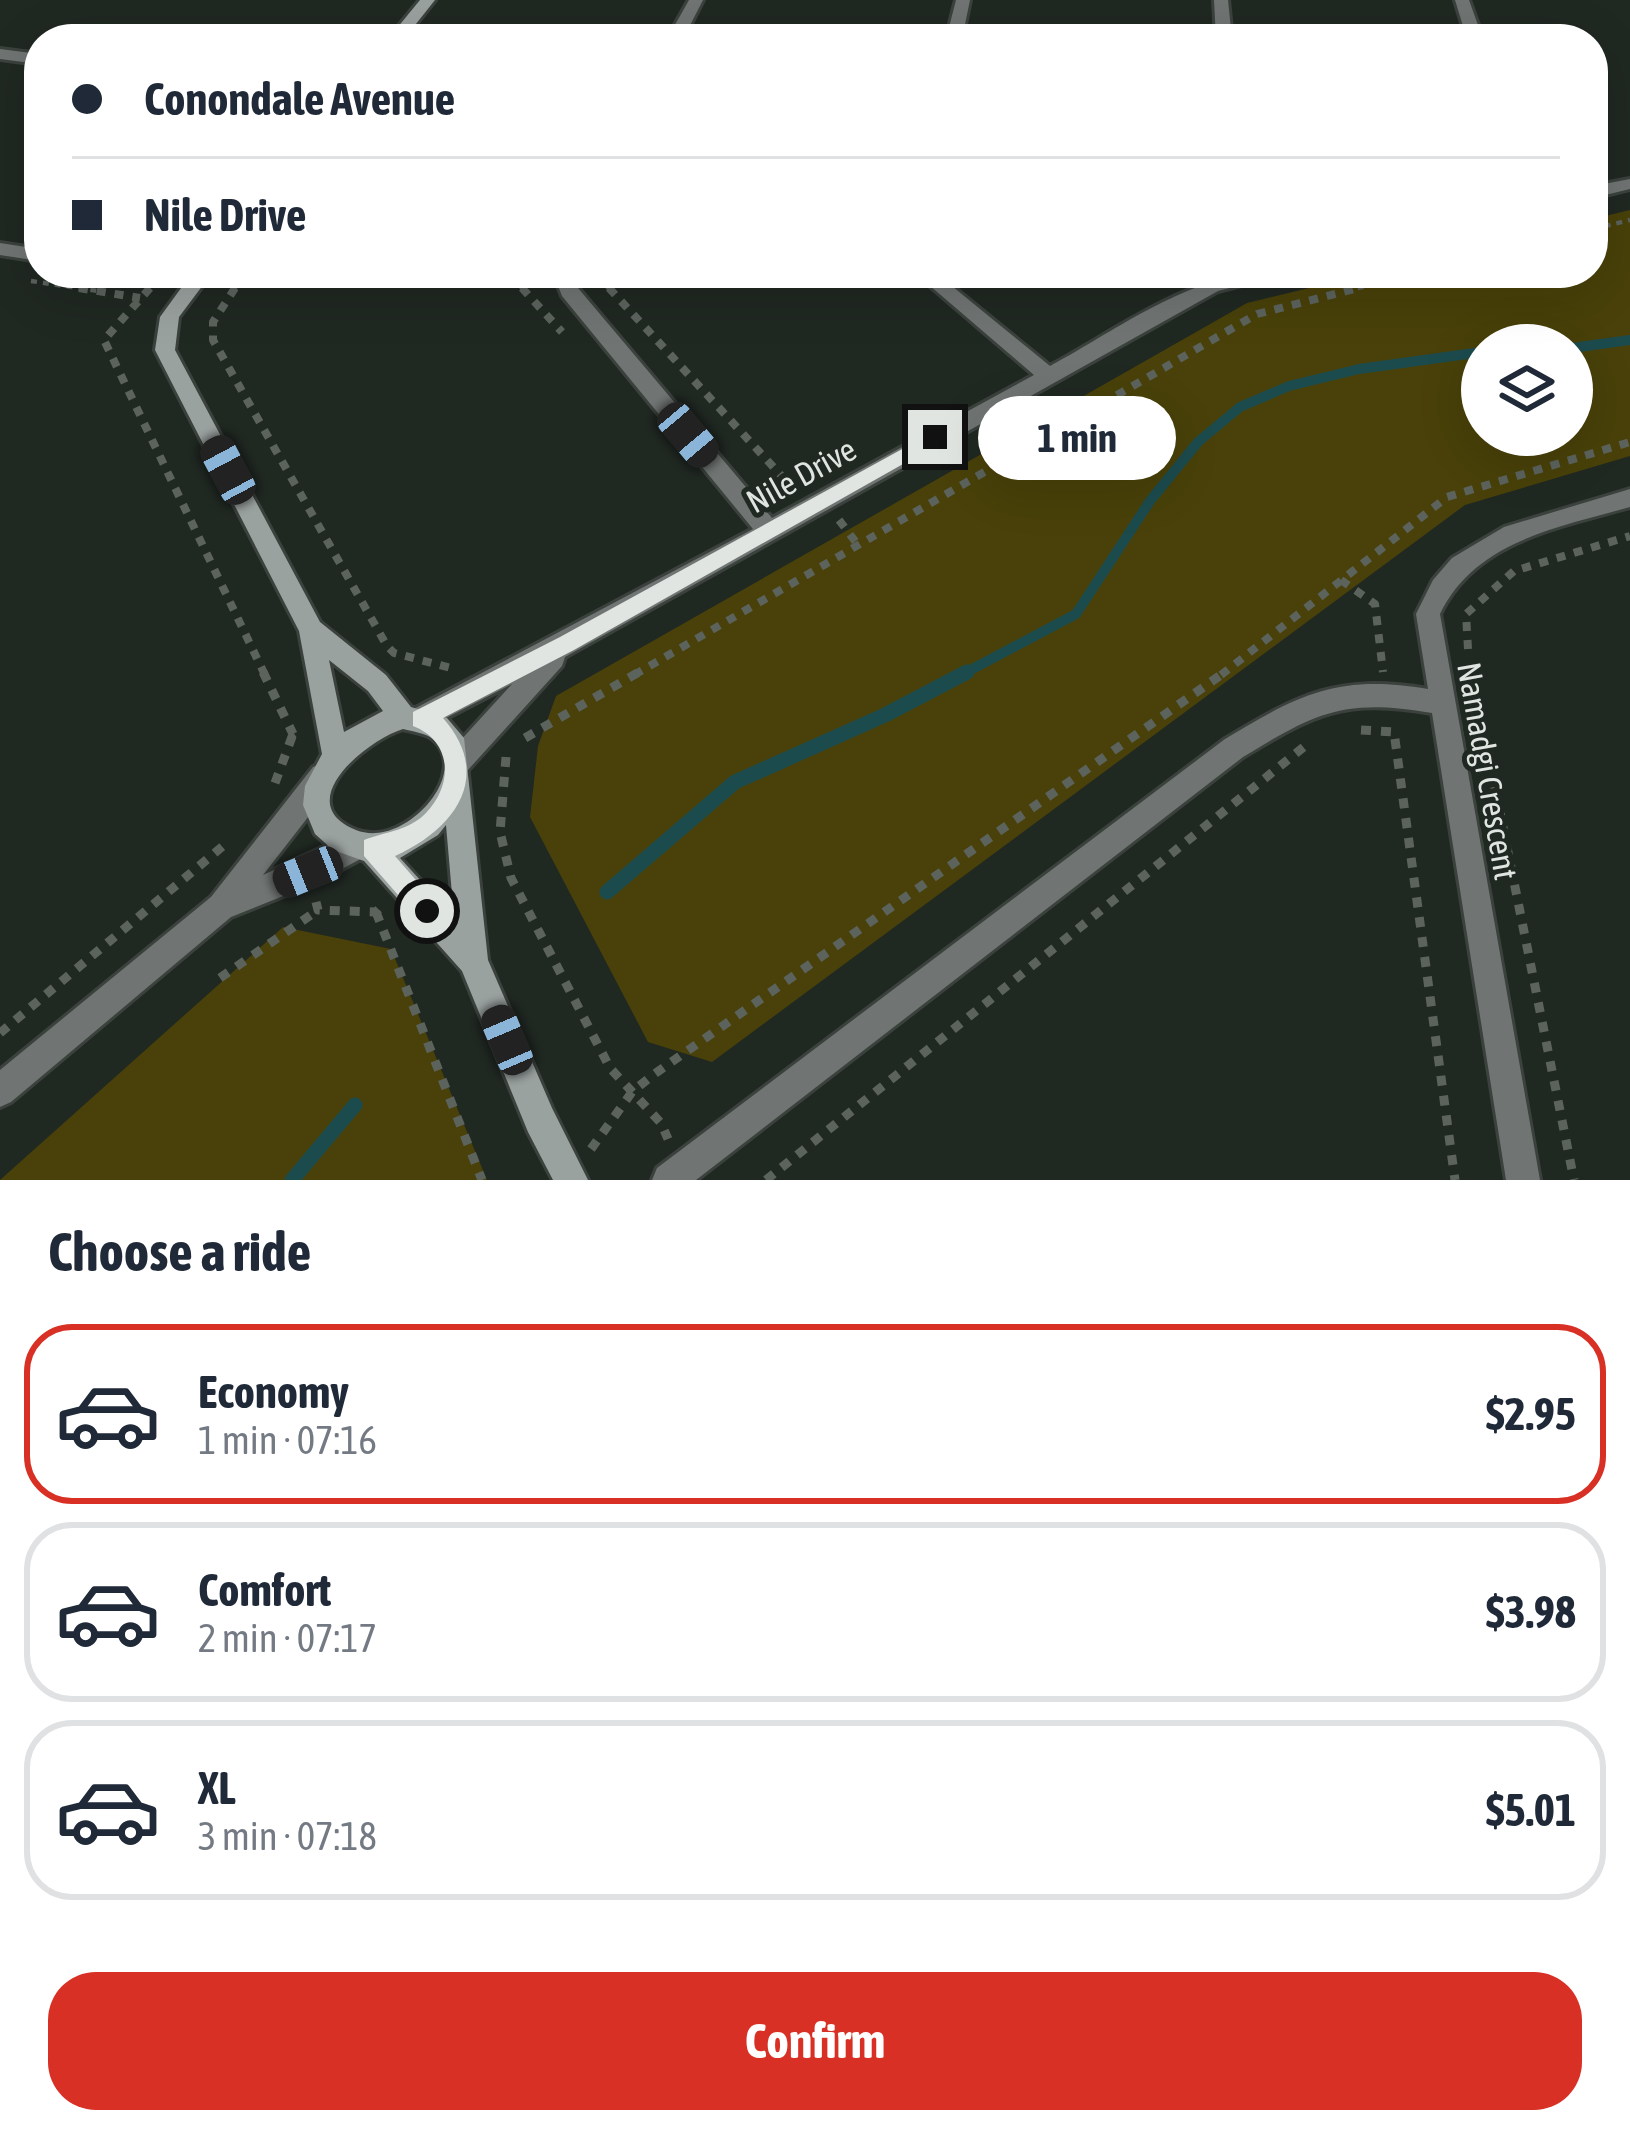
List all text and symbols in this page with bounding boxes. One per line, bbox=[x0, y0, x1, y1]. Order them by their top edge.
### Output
text: Conondale Avenue bbox=[144, 73, 455, 125]
text: Nile Drive bbox=[144, 189, 306, 241]
map controls bbox=[1461, 324, 1593, 456]
button: layers bbox=[1461, 324, 1593, 456]
callout: 1 min bbox=[977, 395, 1175, 479]
car bbox=[651, 396, 725, 474]
route end bbox=[908, 410, 962, 464]
text: 1 min bbox=[1037, 416, 1117, 460]
car bbox=[195, 430, 261, 510]
street label: Nile Drive bbox=[740, 430, 862, 520]
street label: Namadgi Crescent bbox=[1450, 659, 1526, 883]
car bbox=[268, 842, 348, 902]
route start bbox=[400, 884, 454, 938]
car bbox=[476, 1000, 538, 1080]
text: Choose a ride bbox=[48, 1221, 311, 1282]
icon: car bbox=[54, 1360, 162, 1468]
text: Economy bbox=[198, 1366, 349, 1418]
text: $2.95 bbox=[1486, 1388, 1576, 1440]
text: 1 min · 07:16 bbox=[198, 1418, 377, 1462]
icon: car bbox=[54, 1558, 162, 1666]
text: Comfort bbox=[198, 1564, 331, 1616]
text: $3.98 bbox=[1486, 1586, 1576, 1638]
text: 2 min · 07:17 bbox=[198, 1616, 377, 1660]
icon: car bbox=[54, 1756, 162, 1864]
text: XL bbox=[198, 1762, 236, 1814]
text: $5.01 bbox=[1486, 1784, 1576, 1836]
text: 3 min · 07:18 bbox=[198, 1814, 377, 1858]
button: Confirm bbox=[48, 1972, 1582, 2110]

